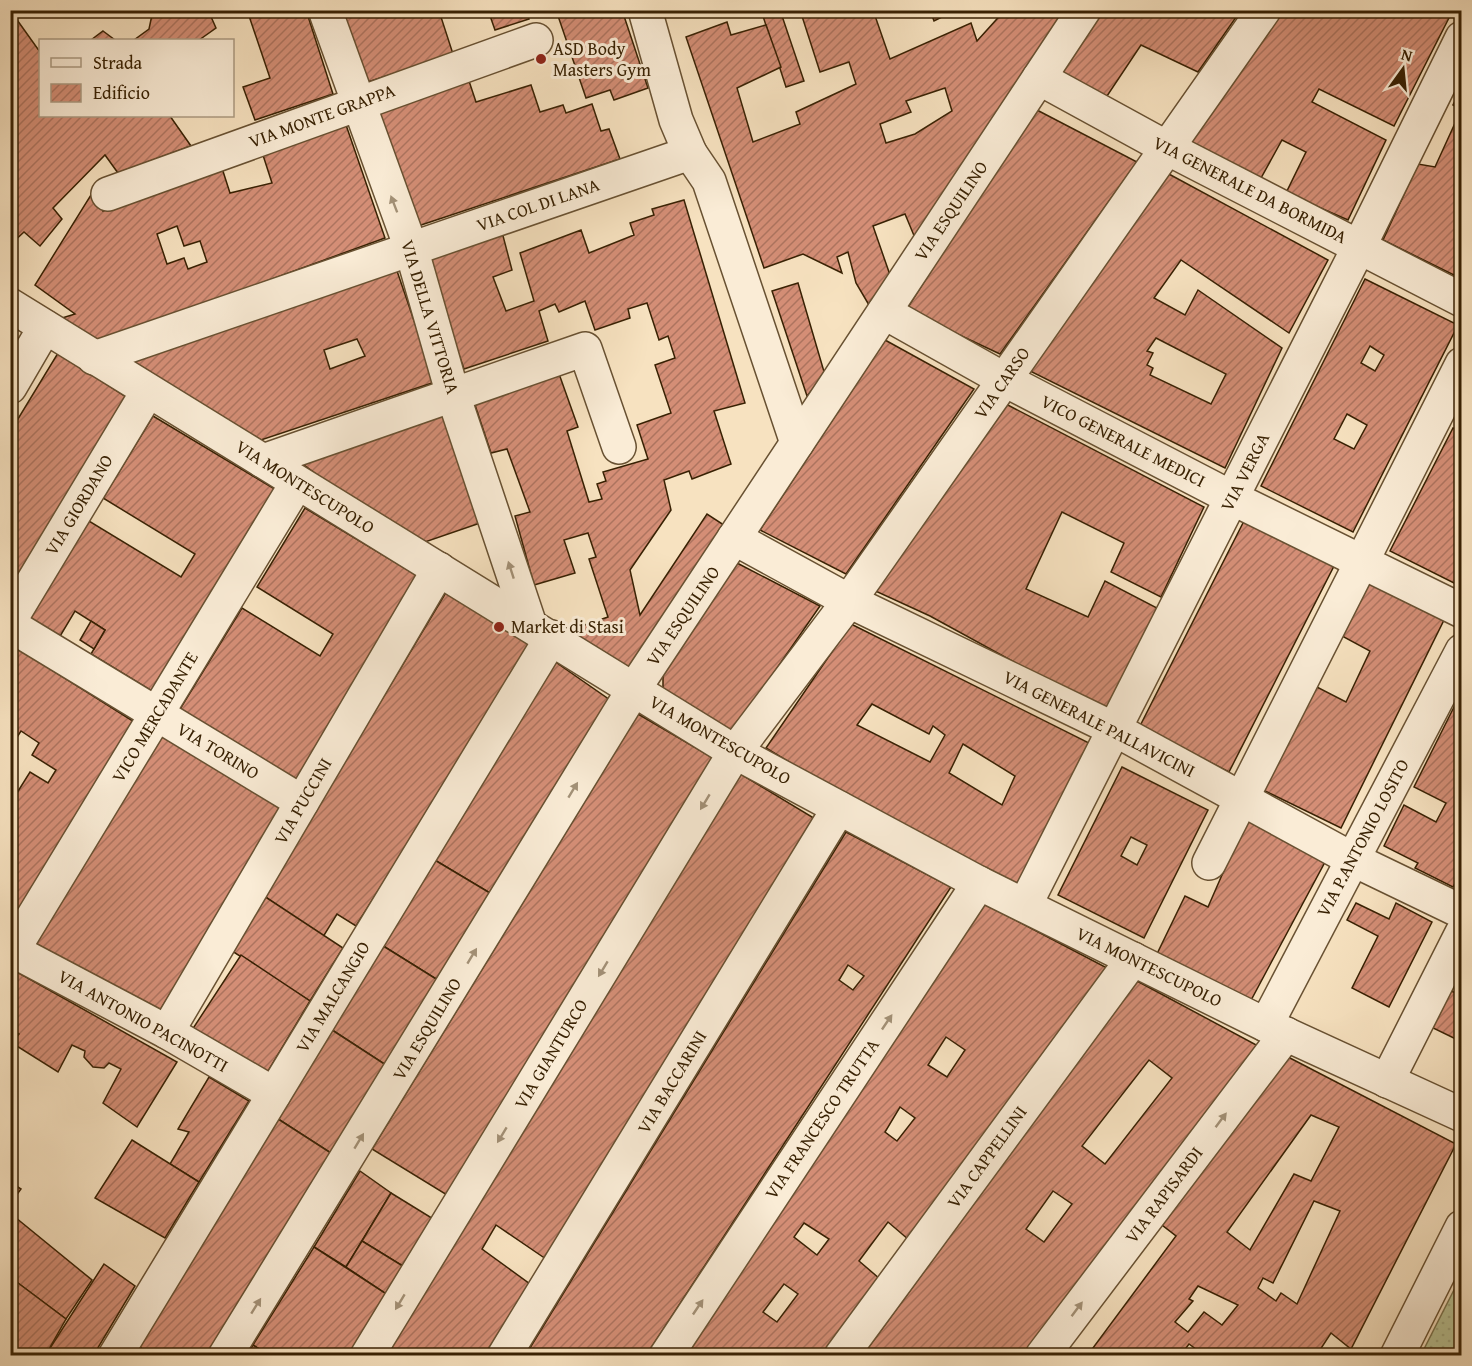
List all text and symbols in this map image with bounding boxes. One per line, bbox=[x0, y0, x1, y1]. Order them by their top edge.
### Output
place label: ASD Body Masters Gym bbox=[553, 35, 651, 83]
legend bbox=[39, 39, 234, 117]
north arrow bbox=[1373, 39, 1433, 99]
text: N bbox=[1399, 42, 1415, 68]
text: Strada bbox=[93, 49, 143, 76]
marker: ASD Body Masters Gym bbox=[534, 52, 548, 66]
street label: VIA MONTE GRAPPA bbox=[245, 76, 399, 155]
text: Edificio bbox=[93, 79, 150, 106]
street label: VIA GENERALE DA BORMIDA bbox=[1149, 129, 1352, 250]
street label: VIA ESQUILINO bbox=[907, 155, 994, 266]
street label: VIA COL DI LANA bbox=[473, 171, 603, 238]
one-way arrow bbox=[389, 195, 398, 213]
street label: VIA DELLA VITTORIA bbox=[394, 236, 467, 397]
street label: VIA CARSO bbox=[967, 341, 1036, 424]
street label: VICO GENERALE MEDICI bbox=[1036, 387, 1210, 494]
street label: VIA VERGA bbox=[1213, 428, 1276, 516]
street label: VIA MONTESCUPOLO bbox=[230, 433, 380, 540]
street label: VIA GIORDANO bbox=[38, 449, 119, 560]
street label: VIA ESQUILINO bbox=[639, 560, 726, 671]
one-way arrow bbox=[506, 561, 516, 579]
place label: Market di Stasi bbox=[511, 613, 624, 640]
marker: Market di Stasi bbox=[492, 620, 506, 634]
street label: VICO MERCADANTE bbox=[105, 646, 204, 787]
street label: VIA GENERALE PALLAVICINI bbox=[998, 663, 1200, 784]
street label: VIA MONTESCUPOLO bbox=[644, 688, 796, 791]
street label: VIA TORINO bbox=[172, 715, 265, 786]
street label: VIA PUCCINI bbox=[267, 752, 338, 849]
street label: VIA P.ANTONIO LOSITO bbox=[1309, 754, 1416, 922]
one-way arrow bbox=[568, 782, 579, 798]
one-way arrow bbox=[699, 794, 710, 810]
street label: VIA MONTESCUPOLO bbox=[1072, 919, 1227, 1014]
street label: VIA MALCANGIO bbox=[289, 936, 377, 1058]
one-way arrow bbox=[466, 948, 477, 964]
one-way arrow bbox=[598, 961, 609, 977]
street label: VIA ANTONIO PACINOTTI bbox=[53, 962, 233, 1079]
street label: VIA ESQUILINO bbox=[385, 972, 468, 1085]
street label: VIA GIANTURCO bbox=[507, 994, 594, 1114]
one-way arrow bbox=[881, 1014, 893, 1030]
street label: VIA BACCARINI bbox=[630, 1025, 713, 1139]
street label: VIA FRANCESCO TRUTTA bbox=[758, 1033, 886, 1205]
street label: VIA CAPPELLINI bbox=[940, 1100, 1033, 1214]
one-way arrow bbox=[1214, 1113, 1226, 1128]
one-way arrow bbox=[496, 1127, 507, 1143]
one-way arrow bbox=[354, 1133, 365, 1149]
street label: VIA RAPISARDI bbox=[1118, 1141, 1209, 1249]
one-way arrow bbox=[395, 1294, 406, 1310]
one-way arrow bbox=[250, 1298, 261, 1314]
one-way arrow bbox=[692, 1299, 704, 1315]
one-way arrow bbox=[1071, 1301, 1083, 1317]

